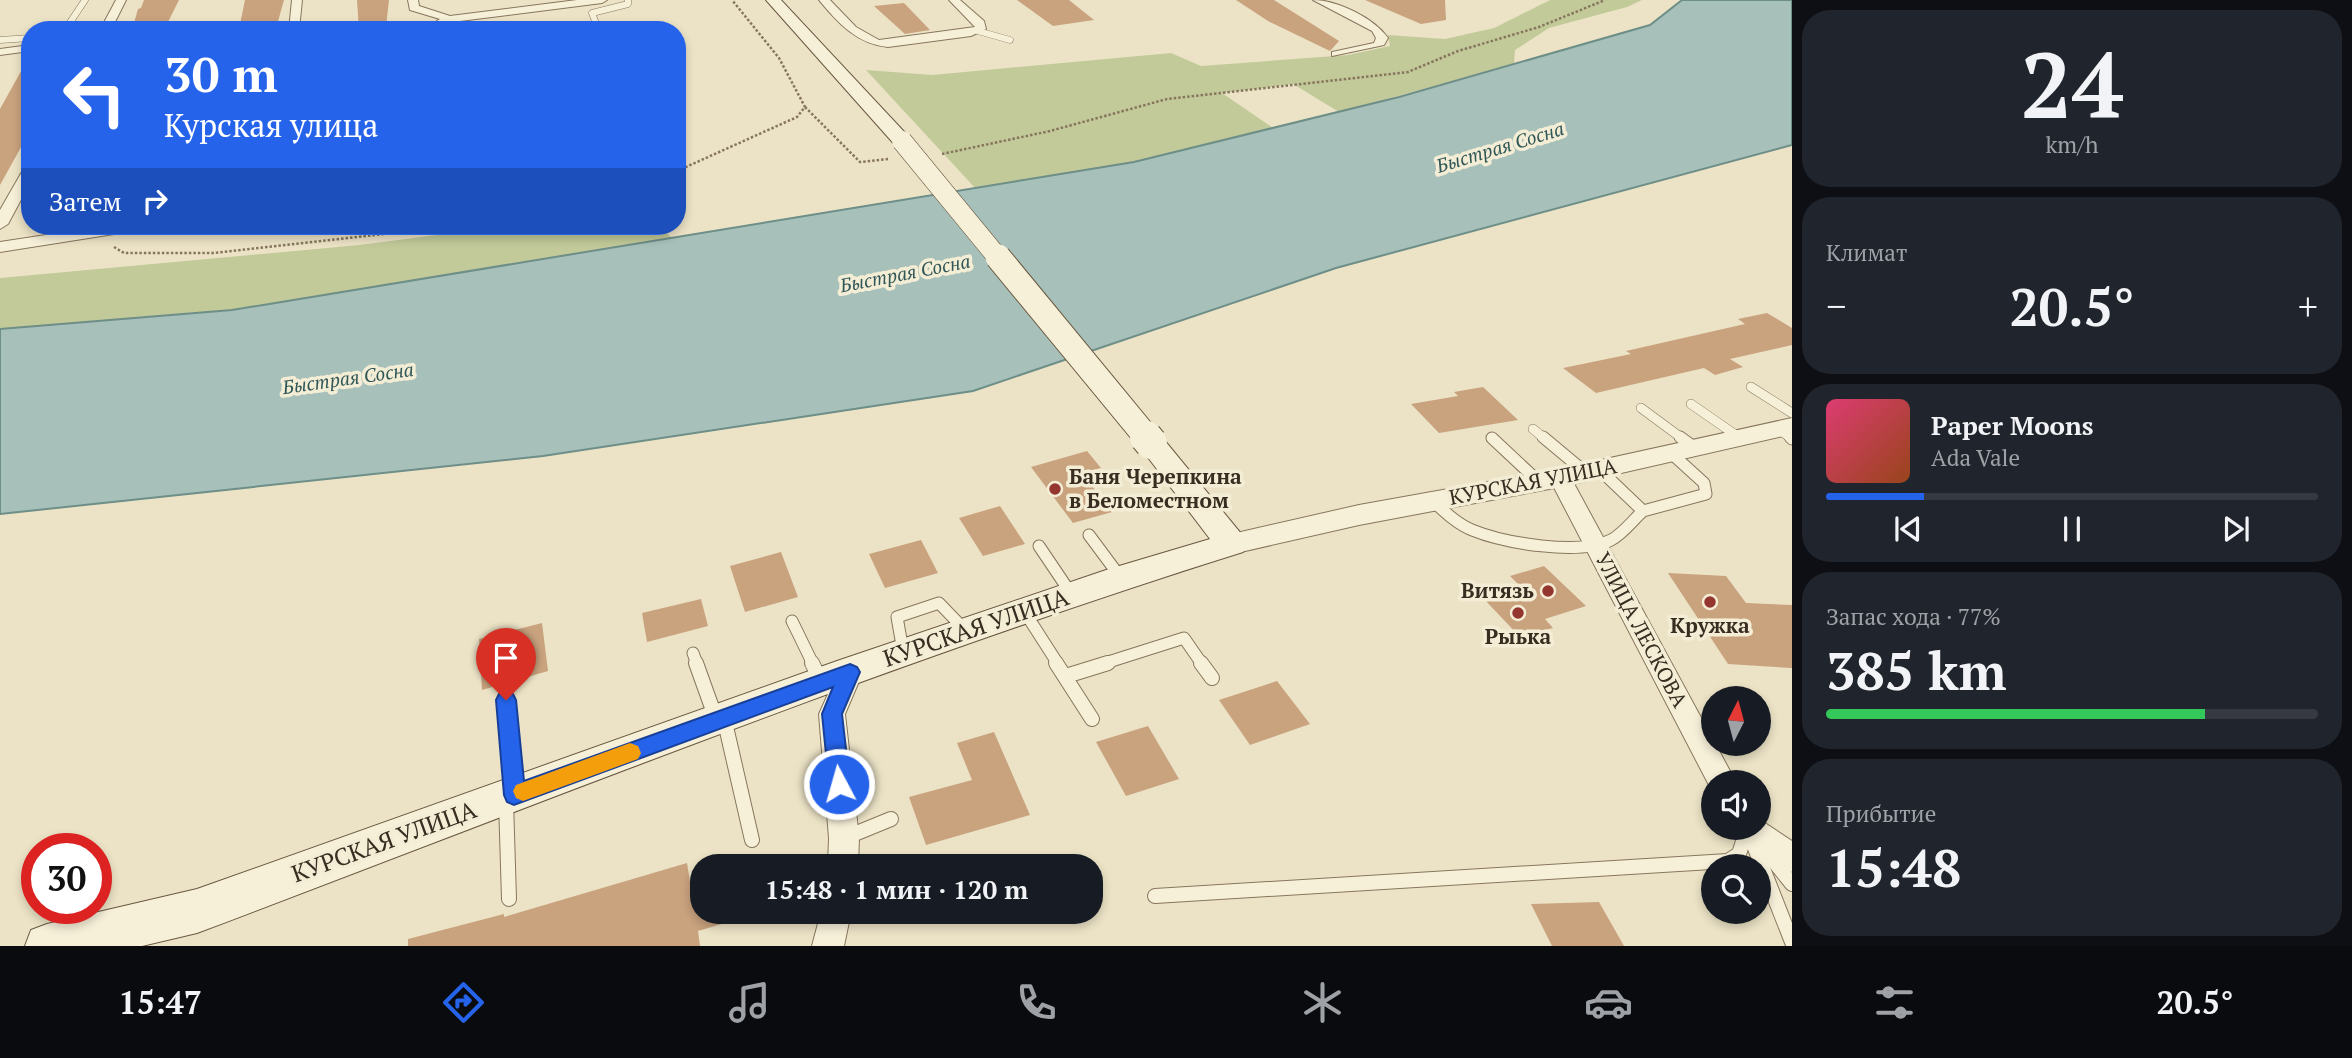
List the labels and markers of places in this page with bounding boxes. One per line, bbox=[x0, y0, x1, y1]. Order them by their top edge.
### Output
place label: Баня Черепкина в Беломестном bbox=[1069, 462, 1242, 514]
marker: Баня Черепкина в Беломестном bbox=[1047, 481, 1063, 497]
place label: Витязь bbox=[1461, 576, 1534, 604]
marker: Витязь bbox=[1540, 583, 1556, 599]
marker: Кружка bbox=[1702, 594, 1718, 610]
marker: Рыька bbox=[1510, 605, 1526, 621]
place label: Кружка bbox=[1670, 611, 1750, 639]
place label: Рыька bbox=[1485, 622, 1552, 650]
pin bbox=[476, 628, 536, 700]

